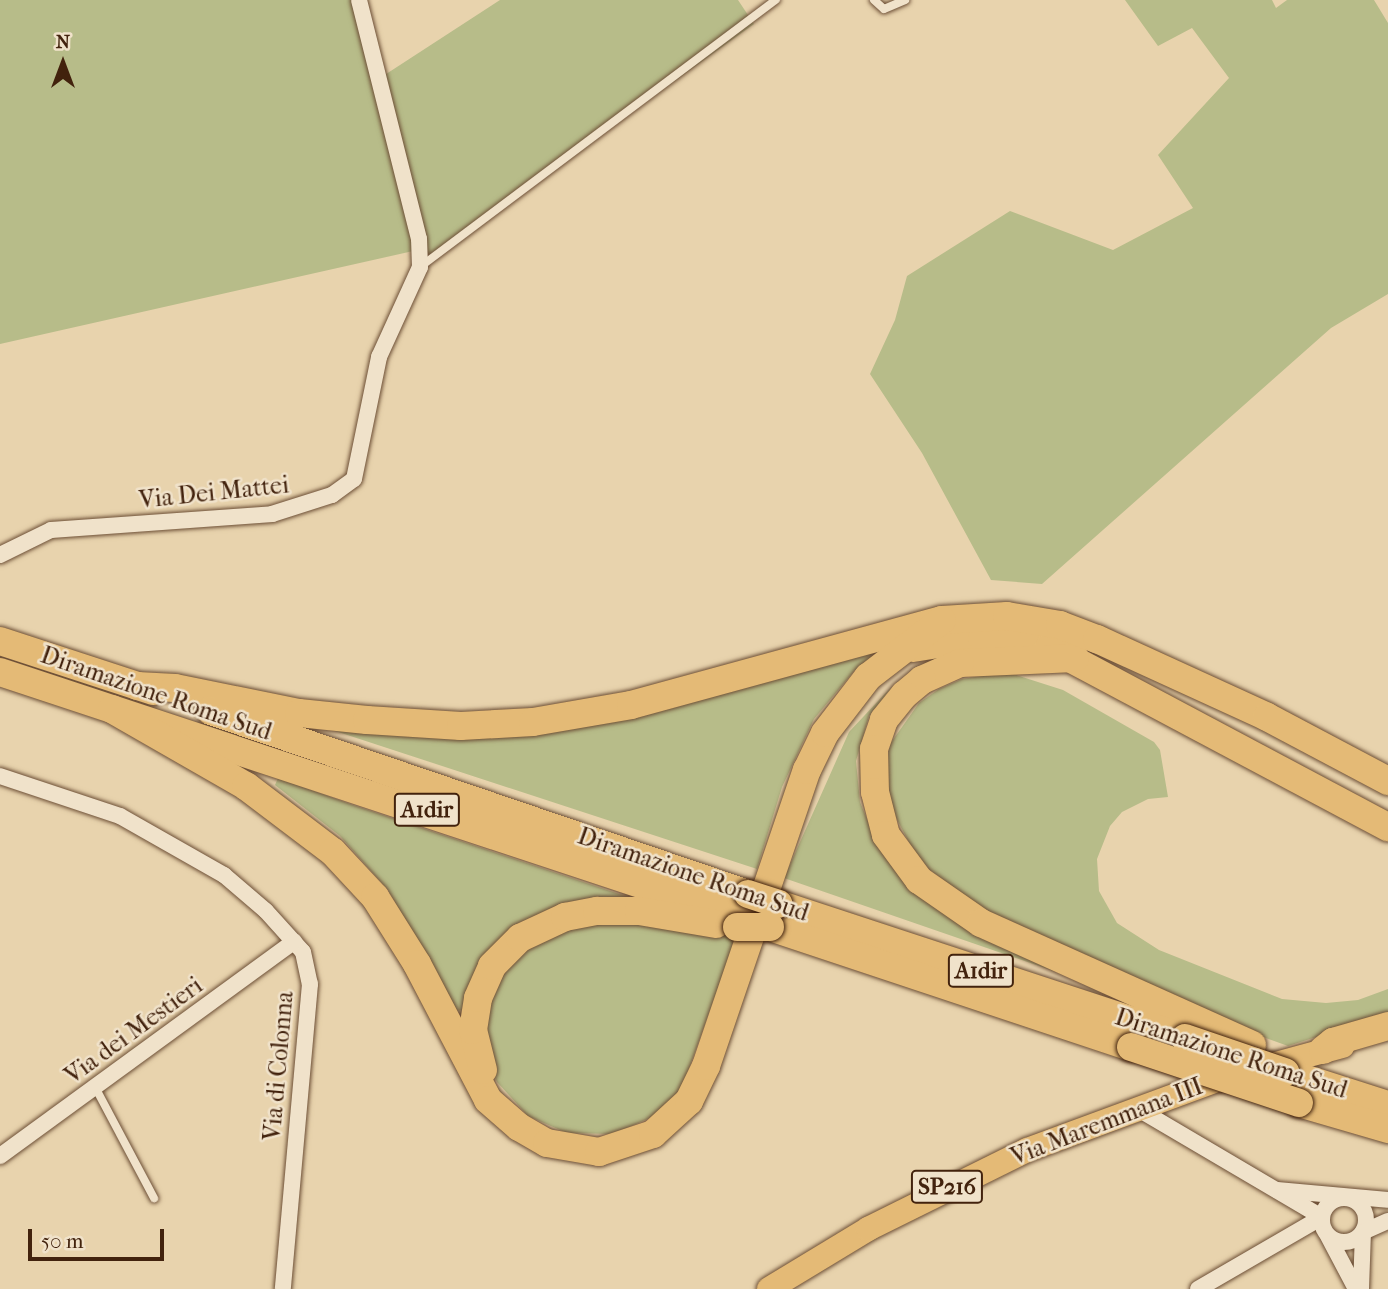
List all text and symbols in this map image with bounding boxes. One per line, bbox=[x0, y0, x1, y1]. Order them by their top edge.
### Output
north arrow bbox=[28, 28, 98, 98]
text: N bbox=[56, 31, 70, 53]
street label: Via Dei Mattei bbox=[138, 471, 290, 515]
street label: Diramazione Roma Sud bbox=[37, 641, 275, 747]
road number: A1dir bbox=[394, 790, 460, 830]
street label: Diramazione Roma Sud bbox=[574, 822, 812, 928]
road number: A1dir bbox=[948, 952, 1014, 990]
street label: Via dei Mestieri bbox=[60, 971, 208, 1091]
street label: Via di Colonna bbox=[258, 990, 300, 1142]
street label: Diramazione Roma Sud bbox=[1111, 1003, 1351, 1105]
street label: Via Maremmana III bbox=[1007, 1072, 1207, 1172]
road number: SP216 bbox=[910, 1168, 984, 1206]
scale bar bbox=[32, 1216, 168, 1260]
text: 50 m bbox=[41, 1229, 84, 1253]

